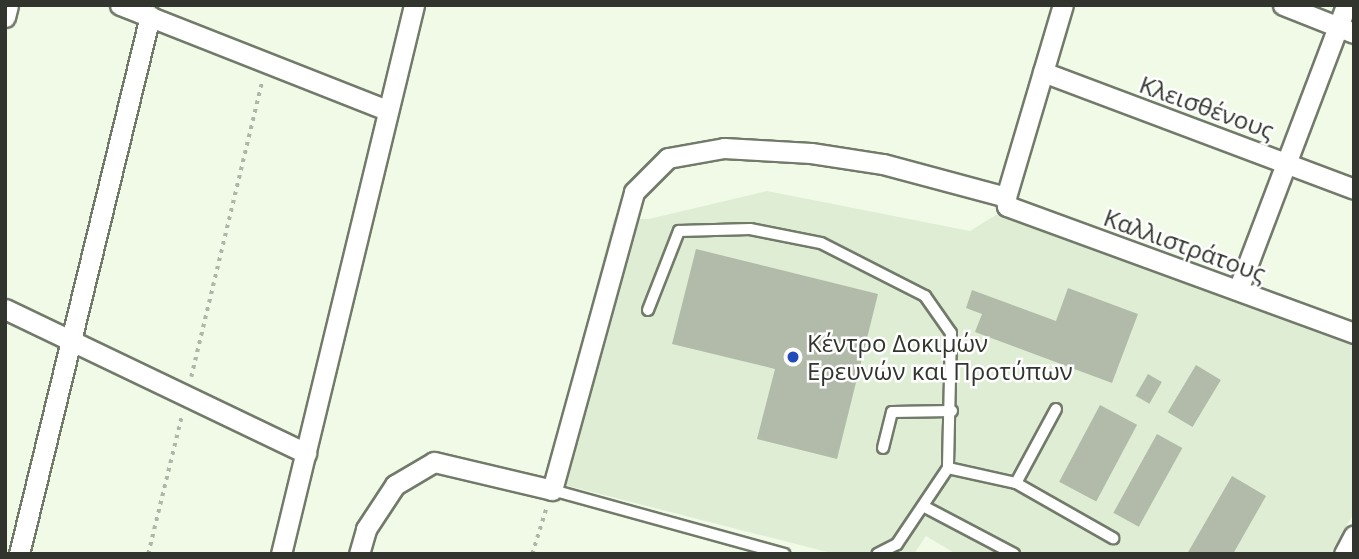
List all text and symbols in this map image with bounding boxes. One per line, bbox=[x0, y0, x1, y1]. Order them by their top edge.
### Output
street label: Κλεισθένους bbox=[1136, 69, 1278, 145]
street label: Καλλιστράτους bbox=[1100, 202, 1270, 288]
place label: Κέντρο Δοκιμών Ερευνών και Προτύπων bbox=[807, 329, 1073, 385]
marker: Κέντρο Δοκιμών Ερευνών και Προτύπων bbox=[785, 349, 801, 365]

